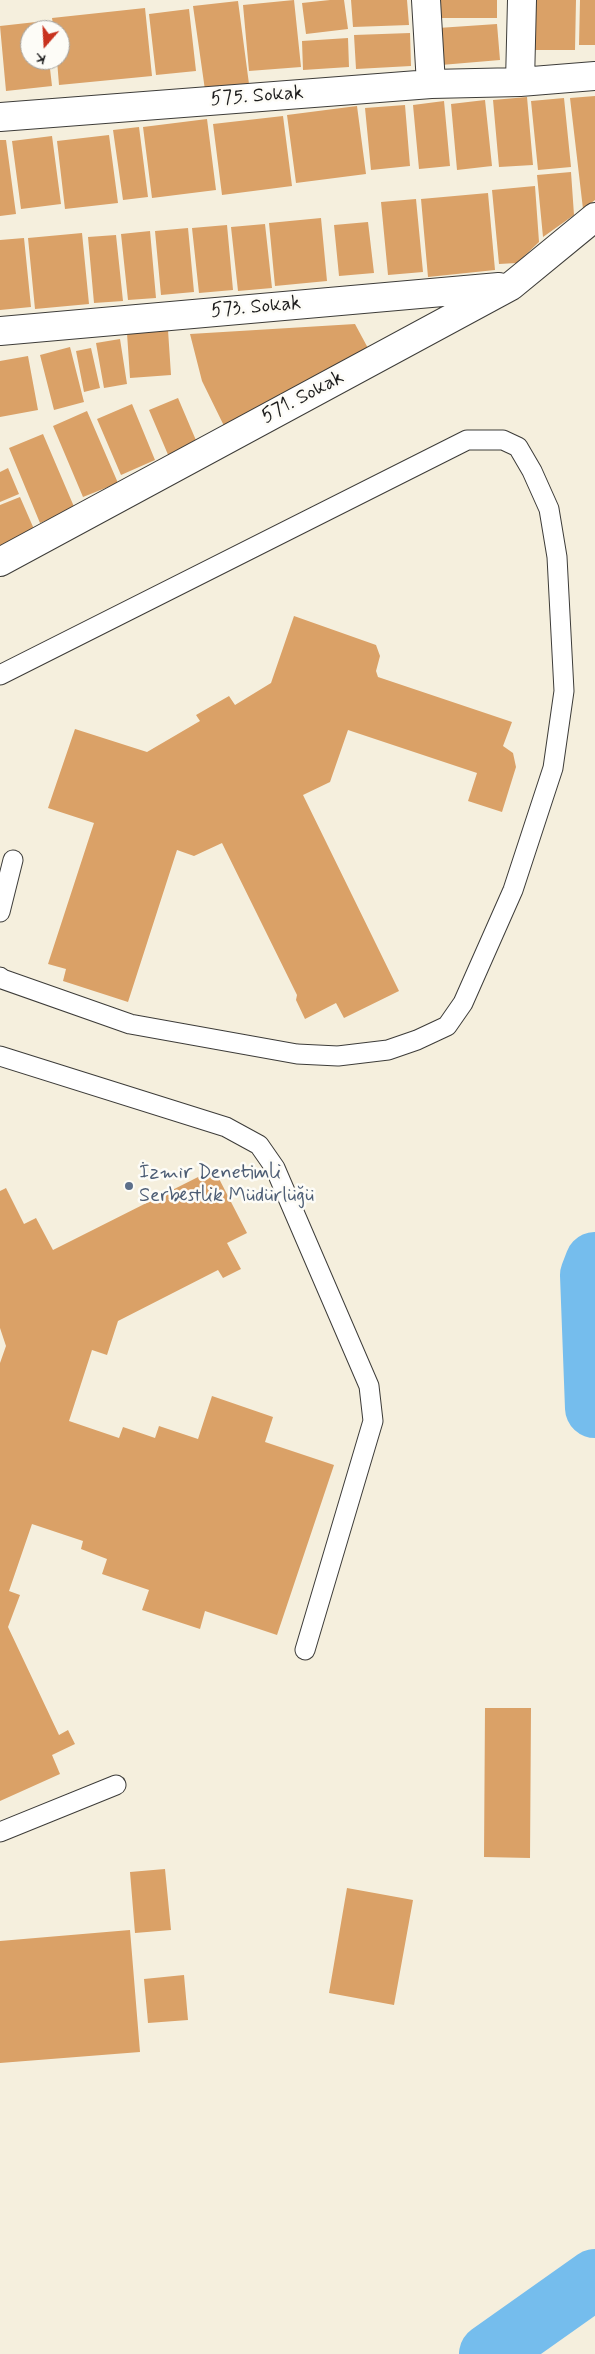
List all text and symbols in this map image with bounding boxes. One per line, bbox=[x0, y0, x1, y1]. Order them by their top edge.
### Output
north arrow bbox=[20, 20, 70, 70]
text: K bbox=[33, 48, 48, 68]
street label: 575. Sokak bbox=[210, 82, 304, 112]
street label: 573. Sokak bbox=[210, 292, 302, 324]
street label: 571. Sokak bbox=[258, 366, 348, 430]
place label: İzmir Denetimli Serbestlik Müdürlüğü bbox=[139, 1162, 314, 1209]
marker: İzmir Denetimli Serbestlik Müdürlüğü bbox=[123, 1180, 135, 1192]

